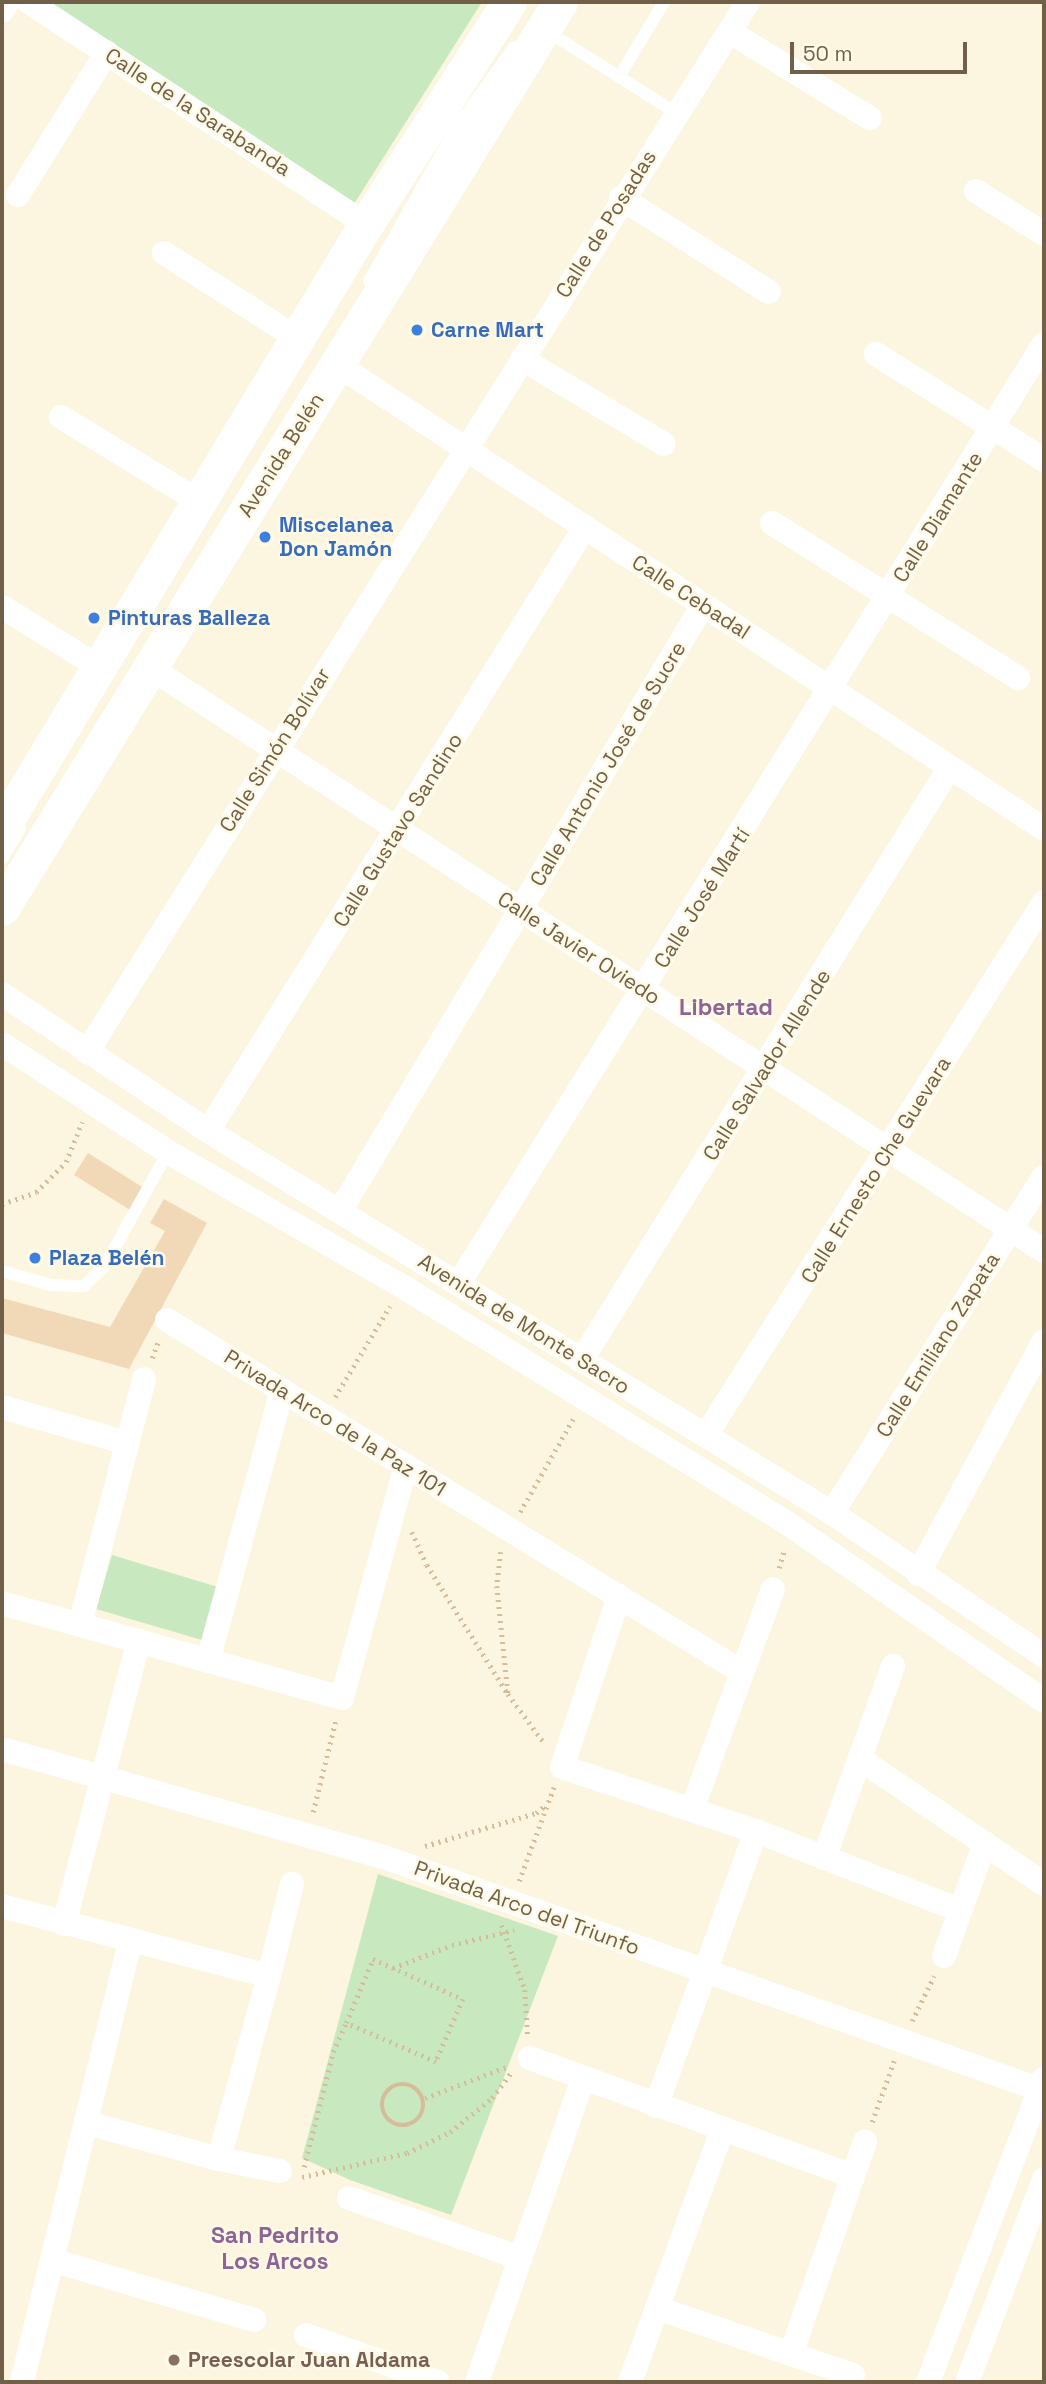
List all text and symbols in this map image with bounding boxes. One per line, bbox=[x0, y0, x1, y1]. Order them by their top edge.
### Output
scale bar bbox=[794, 28, 971, 72]
text: 50 m bbox=[803, 40, 853, 67]
street label: Calle de la Sarabanda bbox=[100, 43, 296, 181]
street label: Calle de Posadas bbox=[550, 145, 662, 303]
place label: Carne Mart bbox=[431, 317, 544, 343]
marker: Carne Mart bbox=[409, 322, 425, 338]
street label: Avenida Belén bbox=[233, 388, 329, 522]
street label: Calle Diamante bbox=[888, 447, 988, 587]
place label: Miscelanea Don Jamón bbox=[279, 512, 393, 562]
marker: Miscelanea Don Jamón bbox=[257, 529, 273, 545]
street label: Calle Cebadal bbox=[627, 549, 755, 645]
place label: Pinturas Balleza bbox=[108, 605, 270, 631]
marker: Pinturas Balleza bbox=[86, 610, 102, 626]
street label: Calle Antonio José de Sucre bbox=[525, 637, 691, 891]
street label: Calle Simón Bolívar bbox=[214, 663, 336, 837]
street label: Calle Gustavo Sandino bbox=[328, 728, 468, 932]
street label: Calle José Martí bbox=[649, 823, 755, 973]
street label: Calle Javier Oviedo bbox=[493, 886, 665, 1010]
street label: Calle Salvador Allende bbox=[698, 965, 836, 1165]
district label: Libertad bbox=[679, 993, 773, 1021]
street label: Calle Ernesto Che Guevara bbox=[796, 1052, 956, 1288]
place label: Plaza Belén bbox=[49, 1245, 164, 1271]
street label: Avenida de Monte Sacro bbox=[413, 1248, 635, 1400]
street label: Calle Emiliano Zapata bbox=[871, 1248, 1005, 1442]
marker: Plaza Belén bbox=[27, 1250, 43, 1266]
street label: Privada Arco de la Paz 101 bbox=[219, 1344, 451, 1502]
street label: Privada Arco del Triunfo bbox=[411, 1855, 643, 1961]
district label: San Pedrito Los Arcos bbox=[211, 2221, 339, 2275]
place label: Preescolar Juan Aldama bbox=[188, 2347, 430, 2373]
marker: Preescolar Juan Aldama bbox=[166, 2352, 182, 2368]

